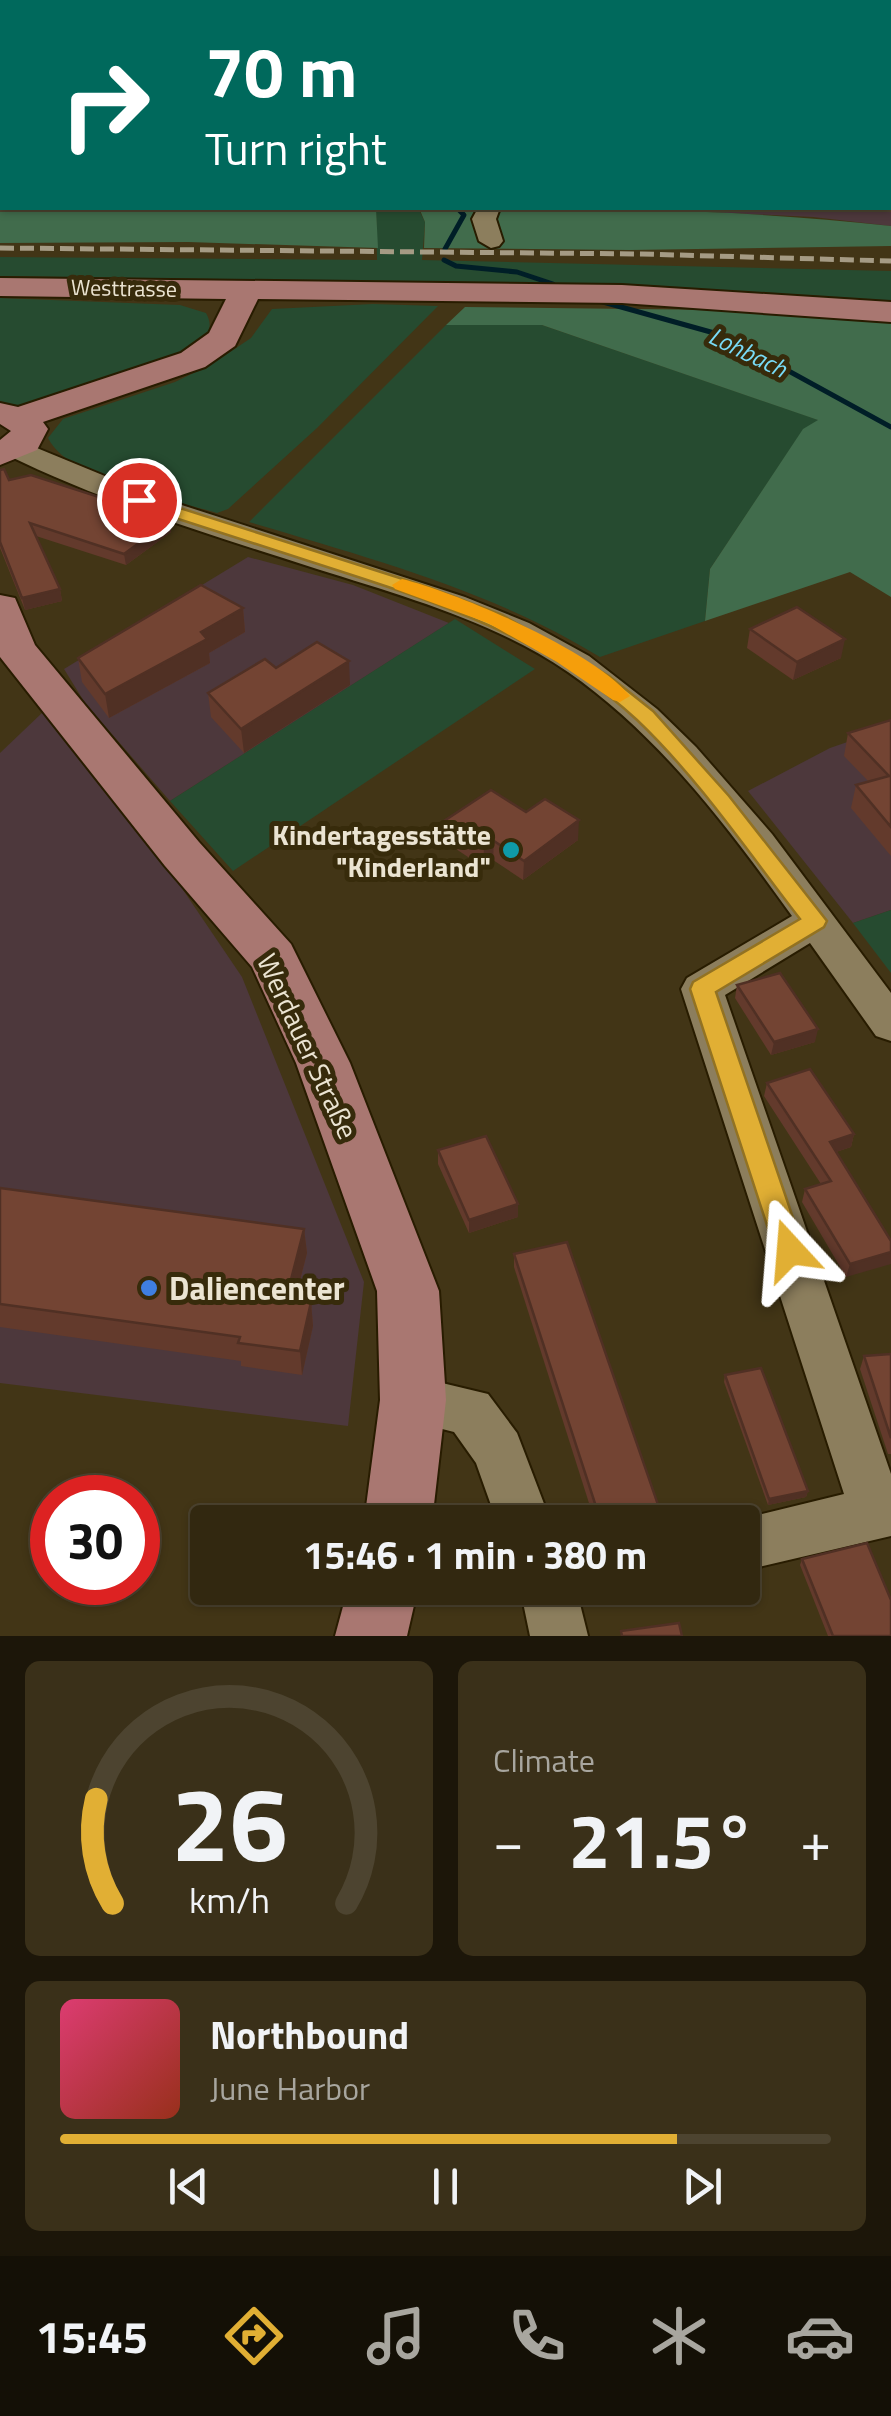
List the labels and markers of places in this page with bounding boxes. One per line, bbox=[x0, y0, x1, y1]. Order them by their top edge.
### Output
pin bbox=[97, 458, 182, 543]
place label: Kindertagesstätte "Kinderland" bbox=[272, 813, 491, 888]
marker: Kindertagesstätte "Kinderland" bbox=[500, 839, 522, 861]
place label: Daliencenter bbox=[169, 1264, 345, 1312]
marker: Daliencenter bbox=[138, 1277, 160, 1299]

